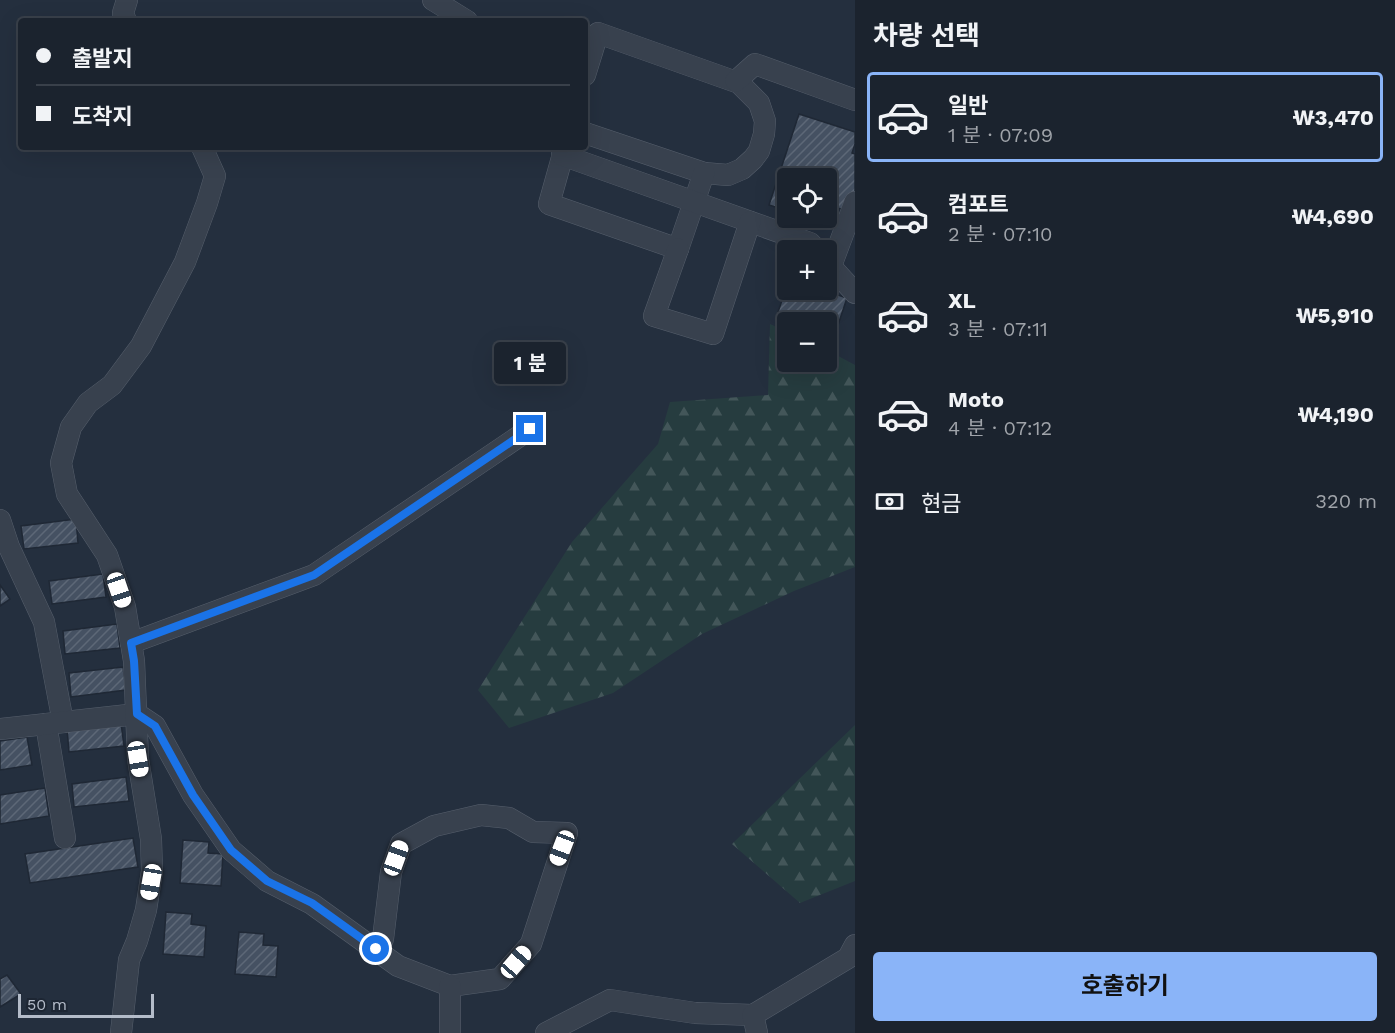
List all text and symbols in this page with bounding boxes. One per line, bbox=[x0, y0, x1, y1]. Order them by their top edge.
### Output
text: 차량 선택 bbox=[873, 20, 980, 52]
text: 출발지 bbox=[72, 46, 133, 71]
icon: car bbox=[876, 90, 930, 144]
text: 일반 bbox=[948, 93, 988, 118]
text: 도착지 bbox=[72, 104, 133, 129]
text: ₩3,470 bbox=[1293, 105, 1374, 130]
text: 1 분 · 07:09 bbox=[948, 123, 1053, 147]
map controls bbox=[777, 168, 837, 372]
button: locate bbox=[777, 168, 837, 228]
icon: car bbox=[876, 189, 930, 243]
text: 컴포트 bbox=[948, 192, 1009, 217]
text: ₩4,690 bbox=[1291, 204, 1374, 229]
text: 2 분 · 07:10 bbox=[948, 222, 1052, 246]
button: + bbox=[777, 240, 837, 300]
icon: car bbox=[876, 288, 930, 342]
text: XL bbox=[948, 288, 976, 313]
text: ₩5,910 bbox=[1296, 303, 1374, 328]
button: − bbox=[777, 312, 837, 372]
text: 3 분 · 07:11 bbox=[948, 317, 1048, 341]
callout: 1 분 bbox=[494, 342, 566, 384]
text: 1 분 bbox=[514, 351, 546, 375]
icon: car bbox=[876, 387, 930, 441]
text: Moto bbox=[948, 387, 1004, 412]
text: ₩4,190 bbox=[1298, 402, 1374, 427]
route end bbox=[516, 415, 543, 442]
text: 4 분 · 07:12 bbox=[948, 416, 1052, 440]
icon: cash bbox=[873, 485, 906, 518]
text: 320 m bbox=[1315, 489, 1377, 513]
text: 현금 bbox=[921, 491, 961, 516]
car bbox=[105, 570, 133, 610]
car bbox=[126, 740, 150, 778]
car bbox=[547, 828, 577, 868]
car bbox=[381, 838, 411, 878]
car bbox=[139, 863, 163, 901]
route start bbox=[362, 935, 389, 962]
car bbox=[497, 943, 535, 981]
button: 호출하기 bbox=[873, 952, 1377, 1021]
scale bar bbox=[18, 991, 154, 1018]
text: 50 m bbox=[27, 995, 67, 1014]

